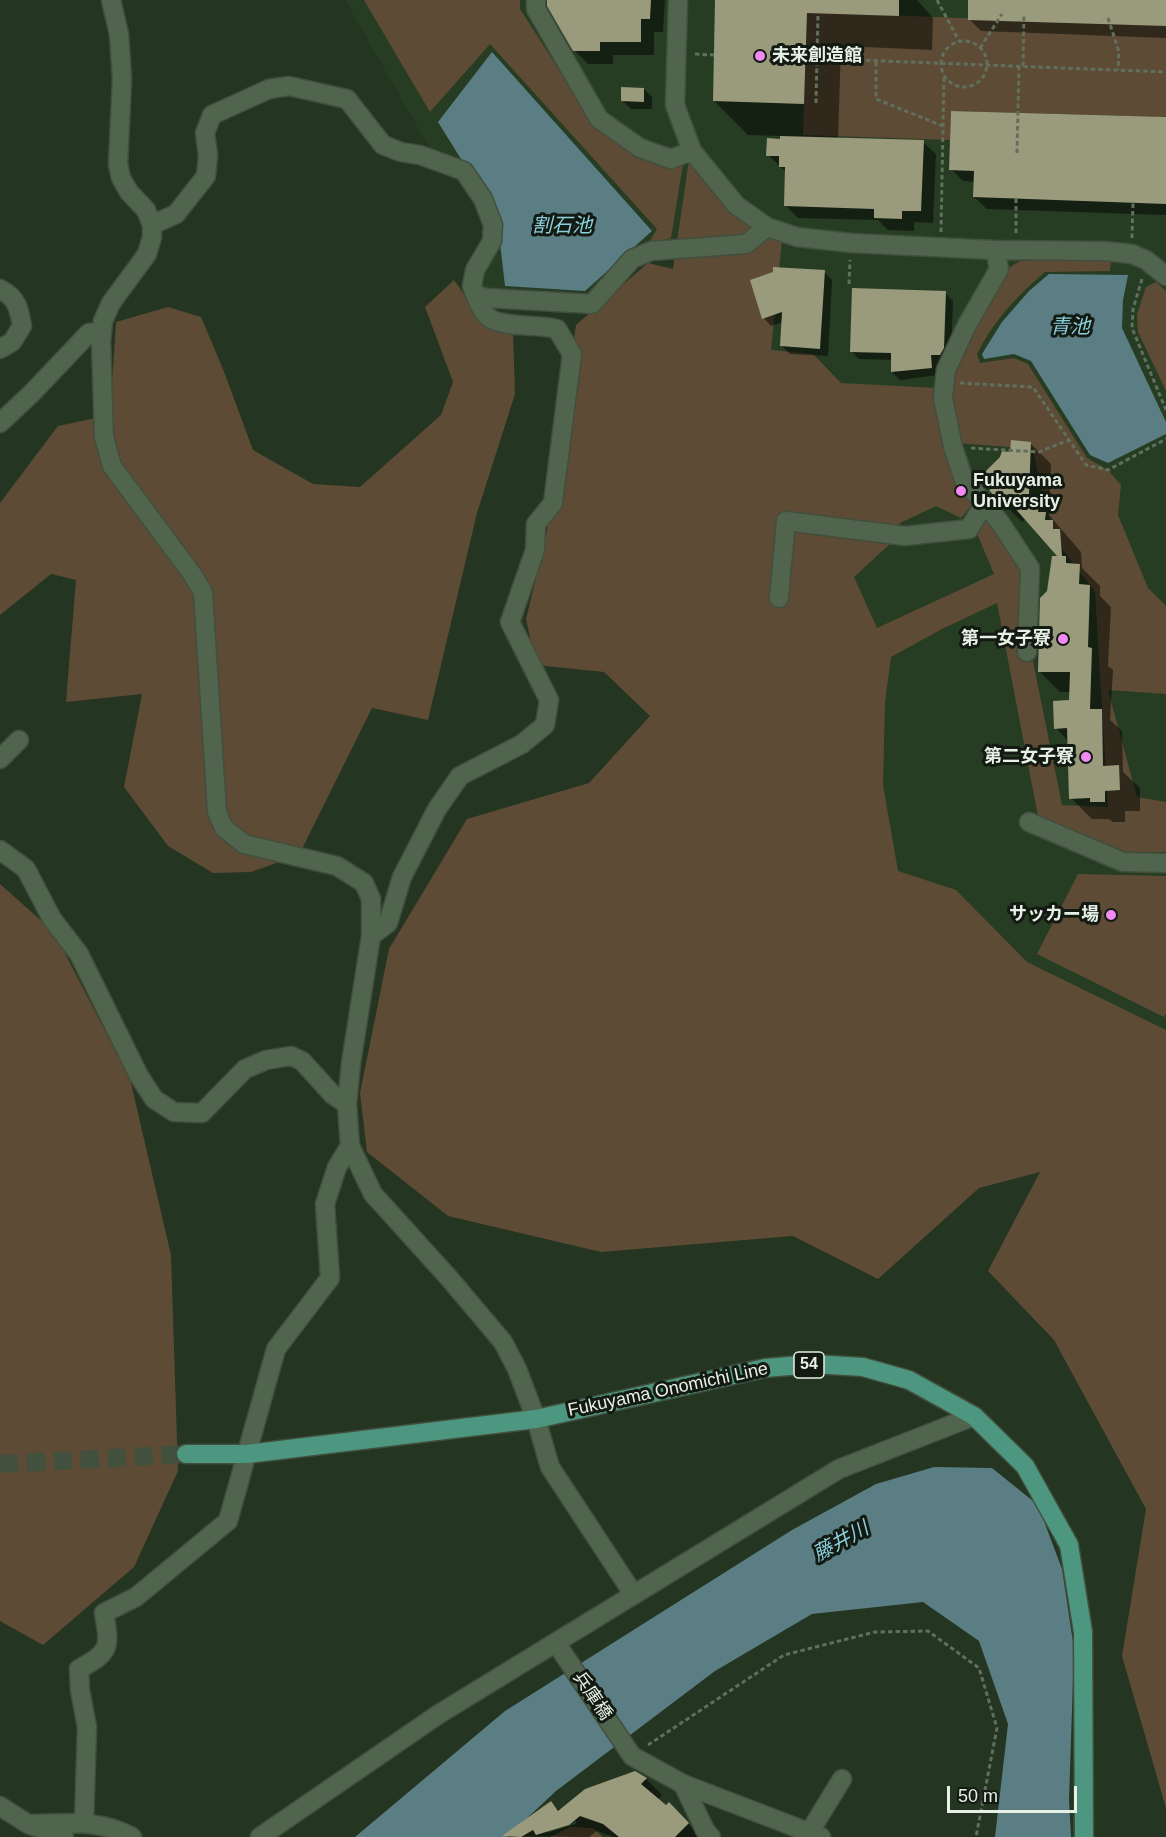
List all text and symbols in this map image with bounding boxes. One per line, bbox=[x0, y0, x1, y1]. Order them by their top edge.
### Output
place label: 未来創造館 bbox=[772, 45, 862, 67]
marker: 未来創造館 bbox=[753, 49, 767, 63]
water label: 割石池 bbox=[532, 214, 592, 238]
water label: 青池 bbox=[1050, 315, 1090, 339]
place label: Fukuyama University bbox=[973, 470, 1062, 512]
marker: Fukuyama University bbox=[954, 484, 968, 498]
place label: 第一女子寮 bbox=[961, 628, 1051, 650]
marker: 第一女子寮 bbox=[1056, 632, 1070, 646]
place label: 第二女子寮 bbox=[984, 746, 1074, 768]
marker: 第二女子寮 bbox=[1079, 750, 1093, 764]
place label: サッカー場 bbox=[1009, 904, 1099, 926]
marker: サッカー場 bbox=[1104, 908, 1118, 922]
road number: 54 bbox=[794, 1352, 824, 1378]
street label: Fukuyama Onomichi Line bbox=[566, 1358, 770, 1422]
water label: 藤井川 bbox=[809, 1517, 873, 1567]
street label: 兵庫橋 bbox=[568, 1668, 616, 1724]
scale bar bbox=[950, 1774, 1080, 1812]
text: 50 m bbox=[958, 1786, 998, 1806]

